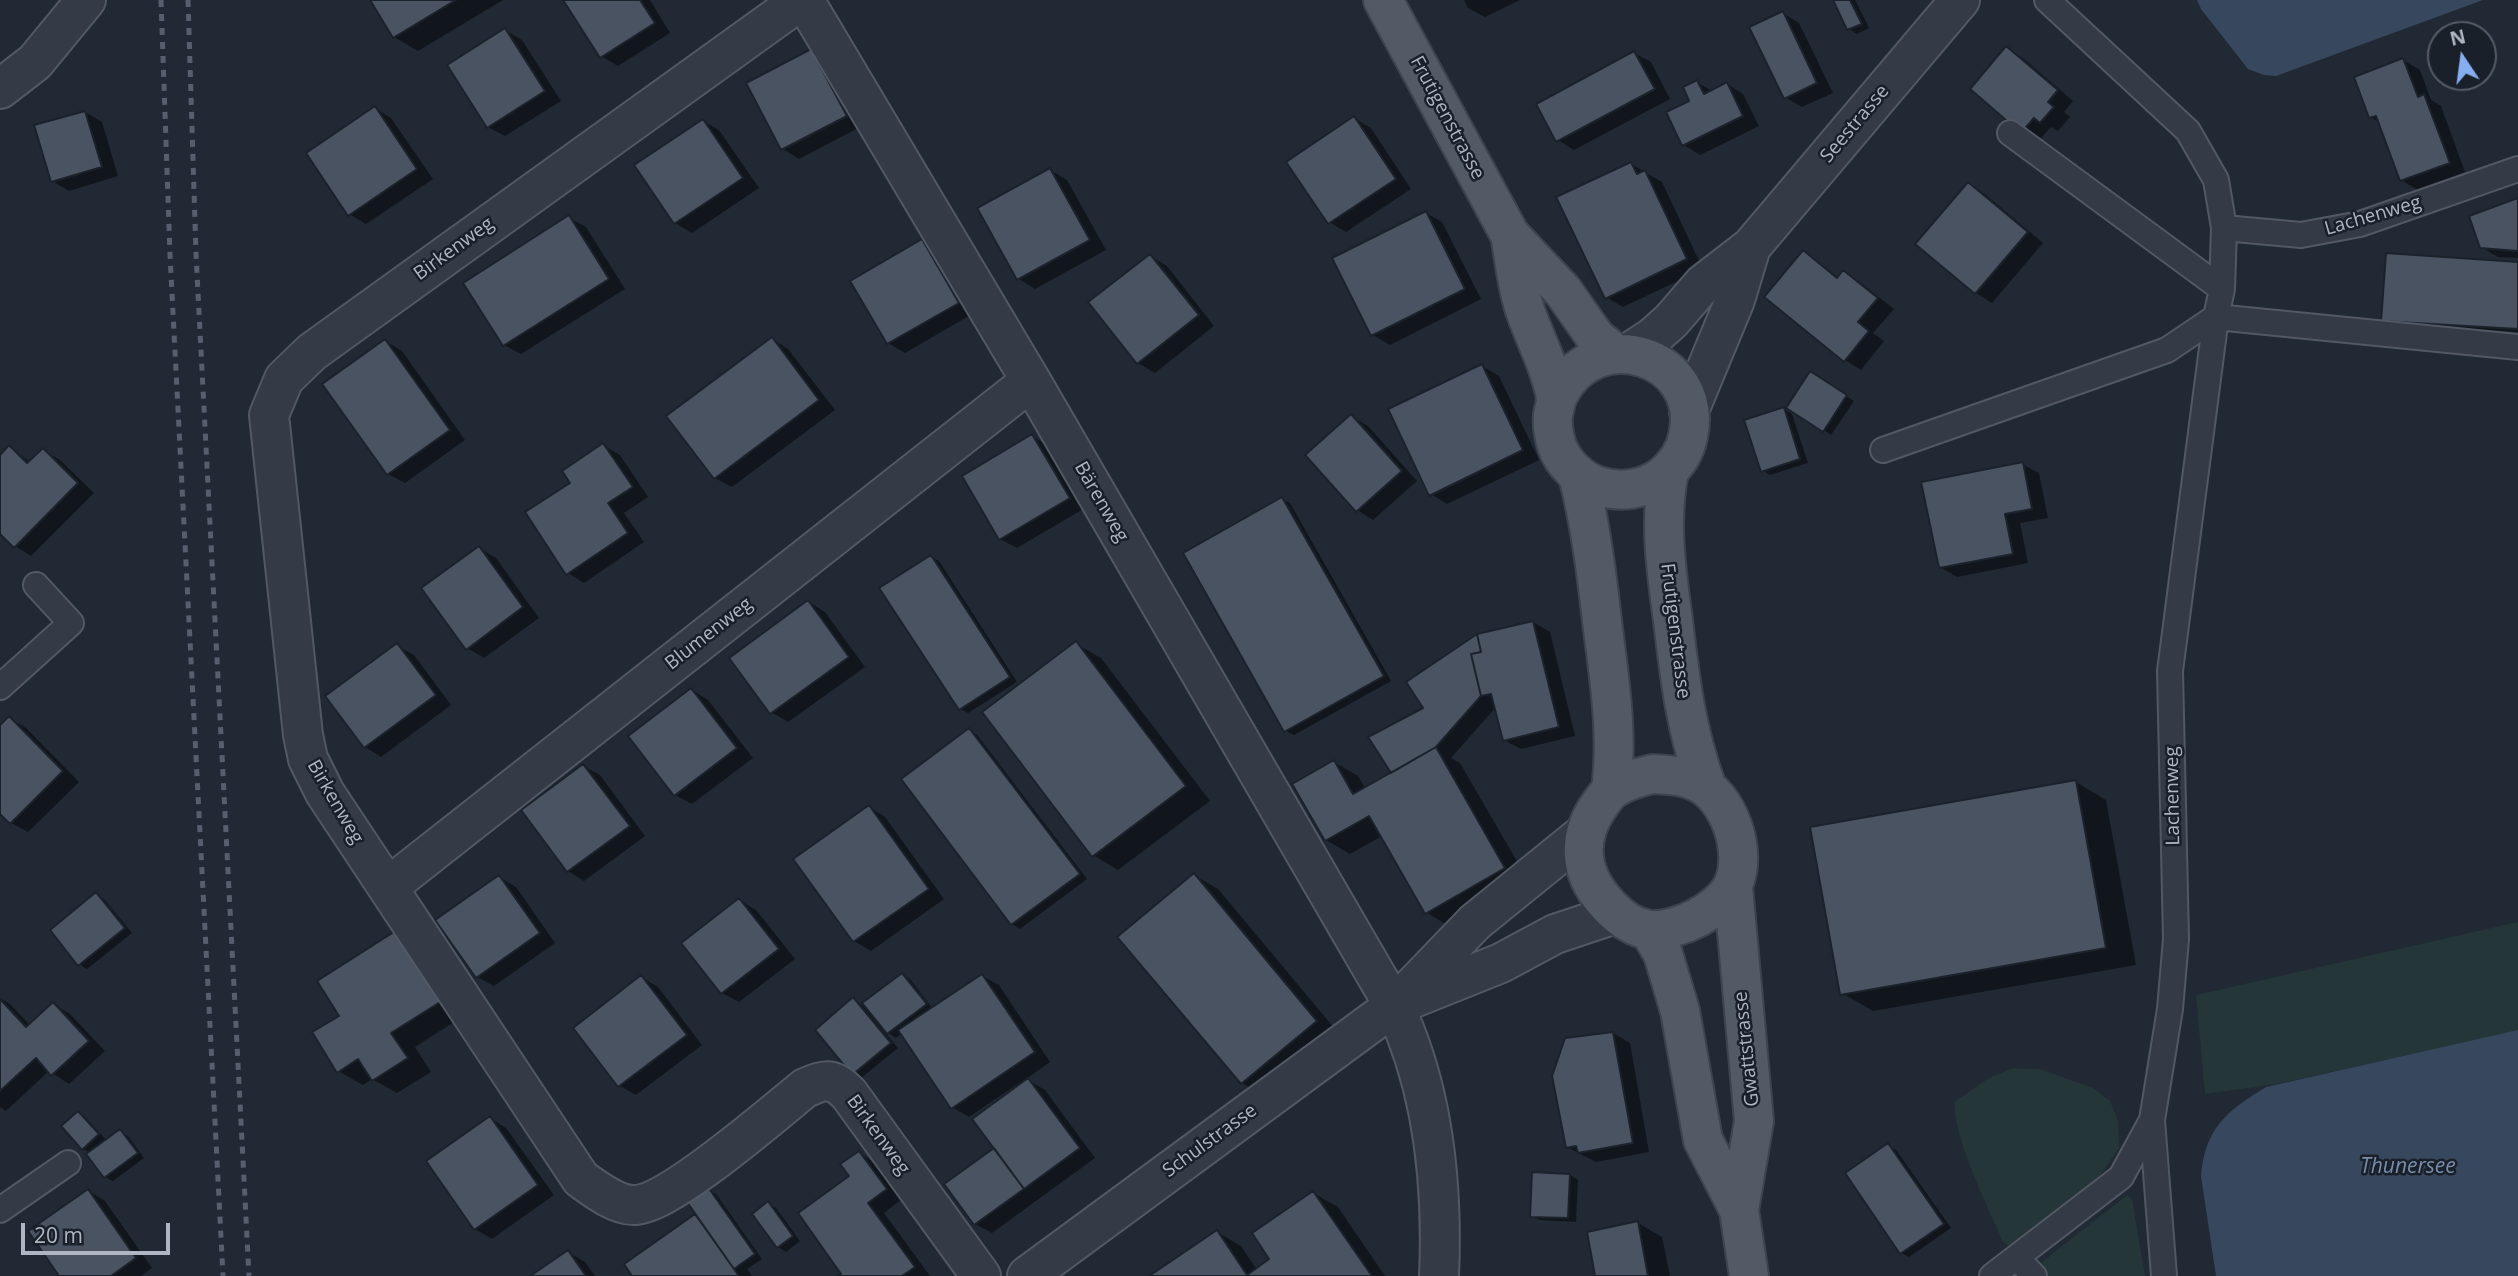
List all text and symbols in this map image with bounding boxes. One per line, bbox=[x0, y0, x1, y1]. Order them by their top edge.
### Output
north arrow bbox=[2427, 21, 2497, 91]
text: N bbox=[2447, 23, 2468, 52]
street label: Frutigenstrasse bbox=[1405, 52, 1489, 184]
street label: Seestrasse bbox=[1816, 80, 1894, 168]
street label: Lachenweg bbox=[2322, 191, 2424, 241]
street label: Birkenweg bbox=[410, 212, 498, 286]
street label: Bärenweg bbox=[1069, 458, 1133, 546]
street label: Frutigenstrasse bbox=[1655, 562, 1695, 700]
street label: Blumenweg bbox=[661, 593, 757, 675]
street label: Lachenweg bbox=[2161, 746, 2185, 846]
street label: Birkenweg bbox=[302, 756, 368, 848]
street label: Gwattstrasse bbox=[1730, 990, 1764, 1108]
street label: Birkenweg bbox=[841, 1091, 915, 1179]
street label: Schulstrasse bbox=[1159, 1099, 1261, 1183]
water label: Thunersee bbox=[2360, 1154, 2456, 1180]
scale bar bbox=[24, 1210, 173, 1254]
text: 20 m bbox=[34, 1221, 83, 1249]

